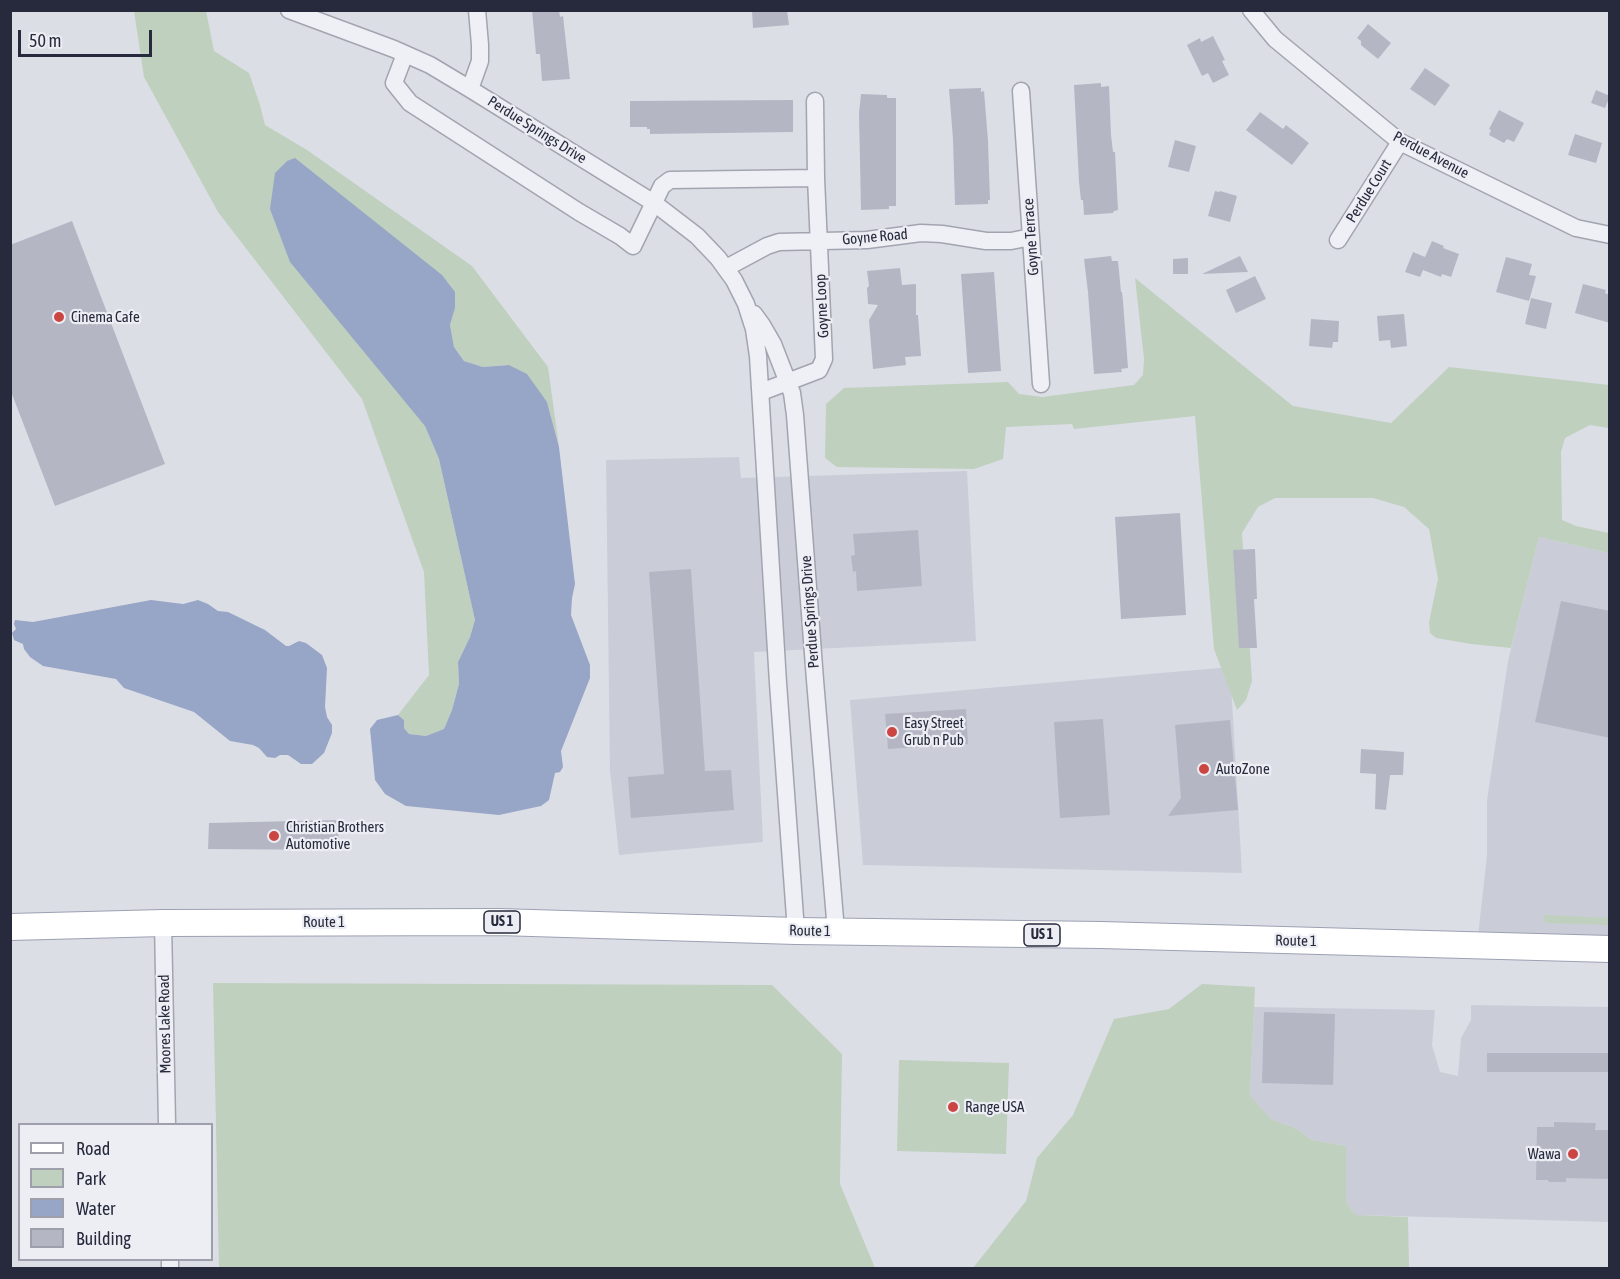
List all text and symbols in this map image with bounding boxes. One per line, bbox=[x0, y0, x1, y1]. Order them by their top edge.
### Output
scale bar bbox=[21, 18, 154, 56]
text: 50 m bbox=[29, 30, 61, 51]
street label: Perdue Springs Drive bbox=[484, 92, 590, 168]
street label: Perdue Avenue bbox=[1390, 128, 1472, 182]
street label: Perdue Court bbox=[1342, 156, 1396, 226]
street label: Goyne Terrace bbox=[1019, 198, 1043, 276]
street label: Goyne Road bbox=[841, 225, 909, 249]
street label: Goyne Loop bbox=[811, 273, 833, 339]
place label: Cinema Cafe bbox=[71, 308, 140, 326]
marker: Cinema Cafe bbox=[52, 310, 66, 324]
street label: Perdue Springs Drive bbox=[797, 555, 823, 669]
place label: Easy Street Grub n Pub bbox=[904, 714, 964, 749]
marker: Easy Street Grub n Pub bbox=[885, 725, 899, 739]
place label: AutoZone bbox=[1216, 760, 1270, 778]
marker: AutoZone bbox=[1197, 762, 1211, 776]
place label: Christian Brothers Automotive bbox=[286, 818, 384, 853]
marker: Christian Brothers Automotive bbox=[267, 829, 281, 843]
road number: US 1 bbox=[484, 911, 520, 933]
street label: Route 1 bbox=[303, 913, 345, 931]
street label: Route 1 bbox=[789, 922, 831, 940]
road number: US 1 bbox=[1024, 924, 1060, 946]
street label: Route 1 bbox=[1275, 932, 1317, 950]
street label: Moores Lake Road bbox=[155, 974, 175, 1074]
place label: Range USA bbox=[965, 1098, 1024, 1116]
marker: Range USA bbox=[946, 1100, 960, 1114]
legend bbox=[18, 1123, 213, 1261]
text: Road bbox=[76, 1138, 110, 1159]
place label: Wawa bbox=[1528, 1145, 1561, 1163]
marker: Wawa bbox=[1566, 1147, 1580, 1161]
text: Park bbox=[76, 1168, 106, 1189]
text: Water bbox=[76, 1198, 115, 1219]
text: Building bbox=[76, 1228, 131, 1249]

